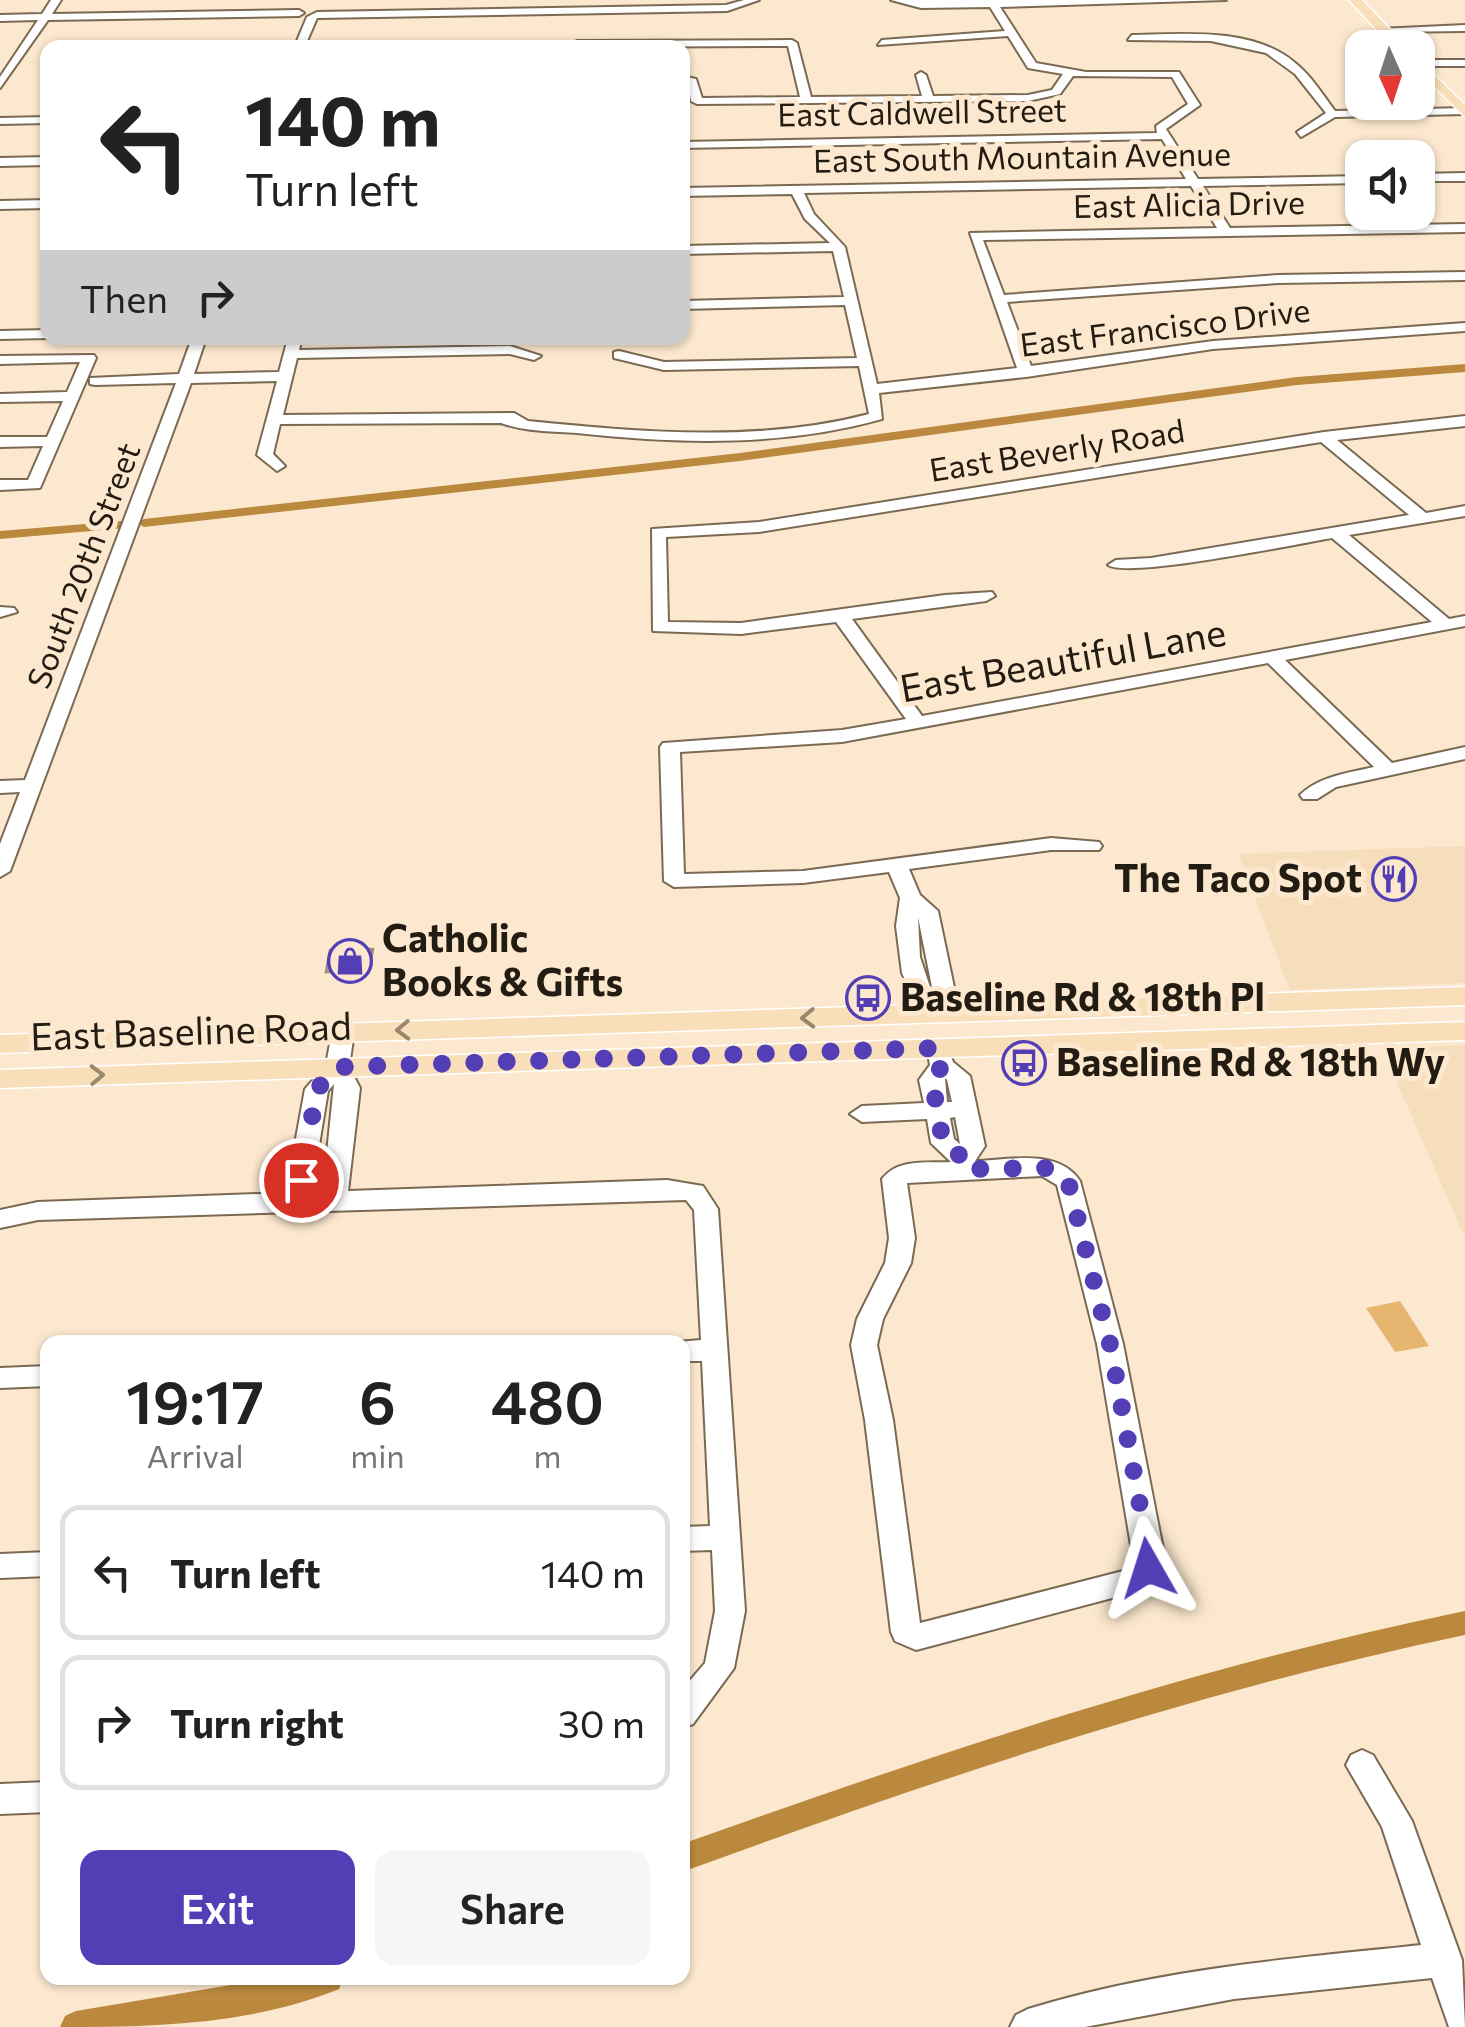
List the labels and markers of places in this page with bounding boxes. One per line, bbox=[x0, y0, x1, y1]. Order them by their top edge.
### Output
place label: The Taco Spot bbox=[1114, 853, 1362, 900]
restaurant icon: The Taco Spot bbox=[1371, 856, 1417, 902]
place label: Catholic Books & Gifts bbox=[382, 913, 623, 1004]
shop icon: Catholic Books & Gifts bbox=[327, 938, 373, 984]
place label: Baseline Rd & 18th Pl bbox=[900, 972, 1265, 1019]
bus stop icon: Baseline Rd & 18th Pl bbox=[845, 975, 891, 1021]
place label: Baseline Rd & 18th Wy bbox=[1056, 1037, 1445, 1084]
bus stop icon: Baseline Rd & 18th Wy bbox=[1001, 1040, 1047, 1086]
pin bbox=[259, 1138, 344, 1223]

